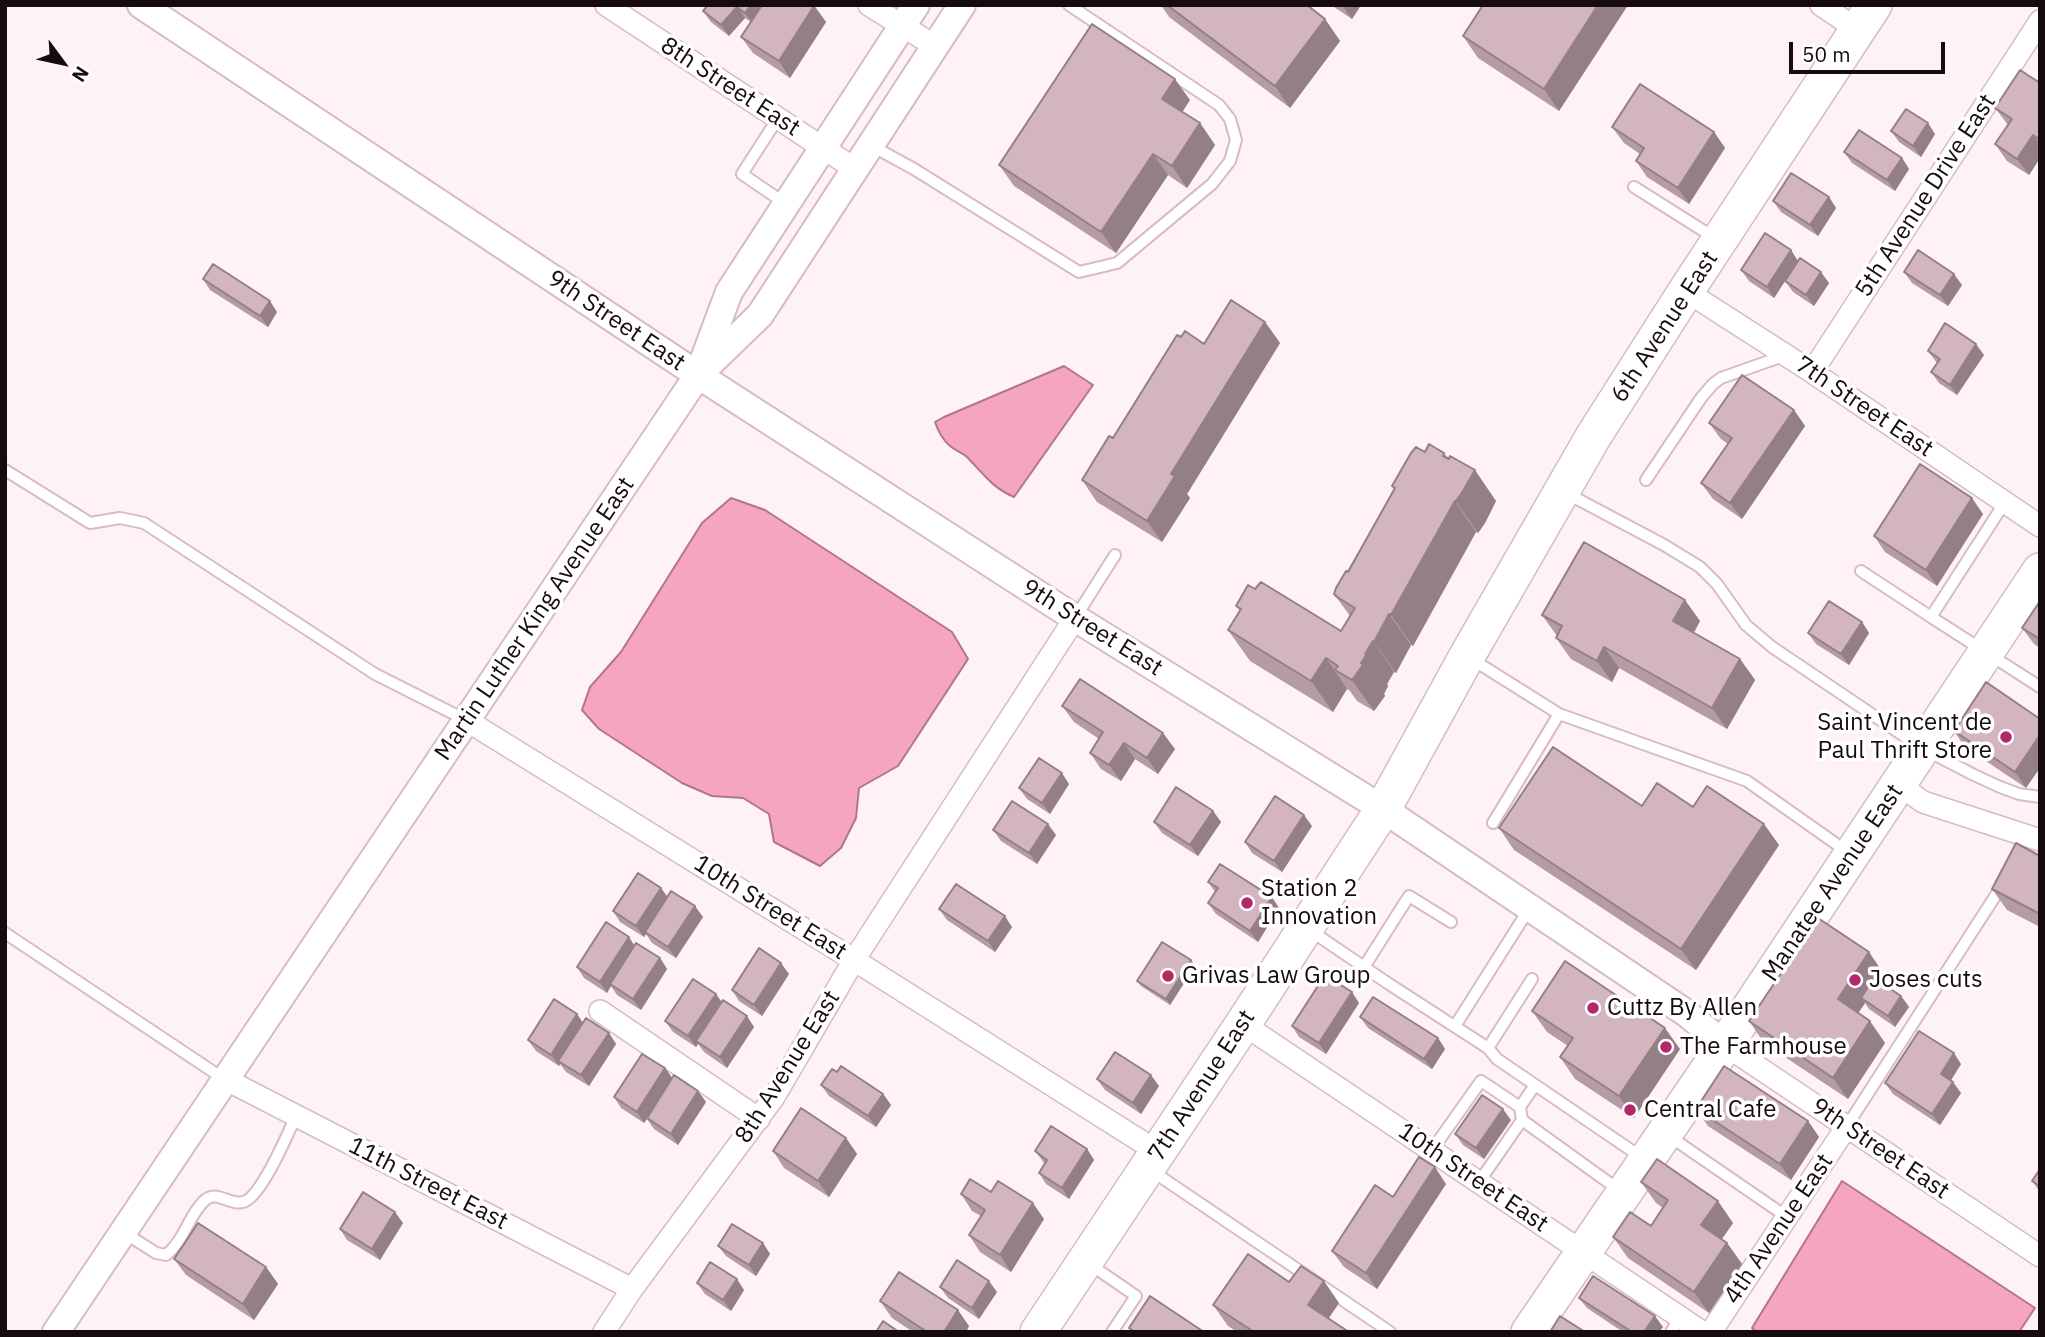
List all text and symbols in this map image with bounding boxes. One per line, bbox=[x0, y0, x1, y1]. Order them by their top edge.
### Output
north arrow bbox=[28, 28, 98, 98]
scale bar bbox=[1793, 28, 1949, 72]
street label: 8th Street East bbox=[655, 31, 805, 143]
text: 50 m bbox=[1802, 40, 1851, 68]
text: N bbox=[67, 62, 94, 87]
street label: 5th Avenue Drive East bbox=[1850, 89, 2002, 303]
street label: 6th Avenue East bbox=[1605, 246, 1725, 408]
street label: 9th Street East bbox=[541, 264, 691, 378]
street label: 7th Street East bbox=[1789, 350, 1939, 464]
street label: Martin Luther King Avenue East bbox=[429, 472, 641, 766]
street label: 9th Street East bbox=[1016, 573, 1168, 683]
place label: Saint Vincent de Paul Thrift Store bbox=[1817, 709, 1992, 765]
marker: Saint Vincent de Paul Thrift Store bbox=[1998, 729, 2014, 745]
street label: Manatee Avenue East bbox=[1756, 779, 1910, 987]
street label: 10th Street East bbox=[688, 849, 852, 967]
place label: Station 2 Innovation bbox=[1261, 875, 1377, 931]
marker: Station 2 Innovation bbox=[1239, 895, 1255, 911]
place label: Grivas Law Group bbox=[1182, 962, 1370, 990]
place label: Joses cuts bbox=[1869, 966, 1983, 994]
marker: Grivas Law Group bbox=[1160, 968, 1176, 984]
marker: Joses cuts bbox=[1847, 972, 1863, 988]
street label: 8th Avenue East bbox=[730, 985, 846, 1149]
place label: Cuttz By Allen bbox=[1607, 994, 1757, 1022]
marker: Cuttz By Allen bbox=[1585, 1000, 1601, 1016]
street label: 7th Avenue East bbox=[1142, 1005, 1262, 1167]
place label: The Farmhouse bbox=[1680, 1033, 1847, 1061]
marker: The Farmhouse bbox=[1658, 1039, 1674, 1055]
street label: 9th Street East bbox=[1805, 1092, 1955, 1206]
place label: Central Cafe bbox=[1644, 1096, 1776, 1124]
marker: Central Cafe bbox=[1622, 1102, 1638, 1118]
street label: 10th Street East bbox=[1393, 1117, 1553, 1239]
street label: 11th Street East bbox=[344, 1131, 512, 1237]
street label: 4th Avenue East bbox=[1718, 1149, 1840, 1309]

